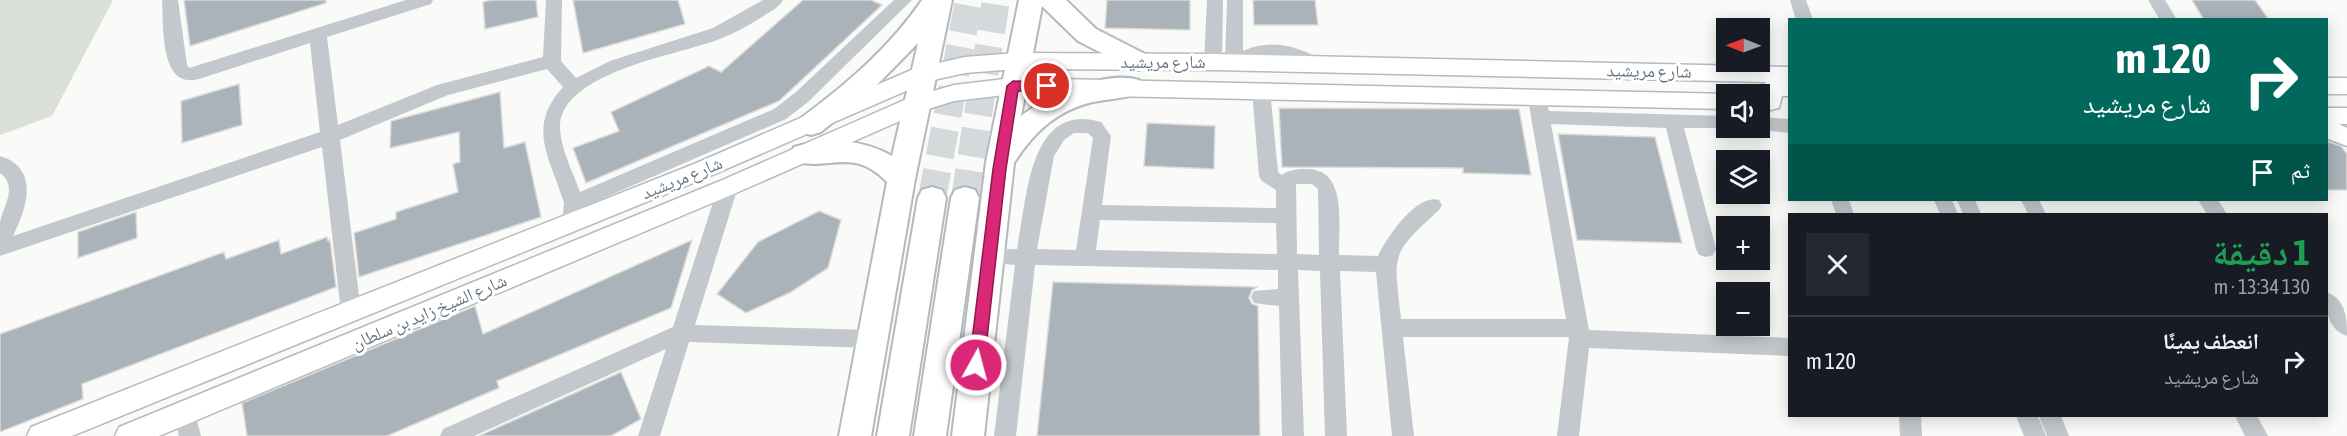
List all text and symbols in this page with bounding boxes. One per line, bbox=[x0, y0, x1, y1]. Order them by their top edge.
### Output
north arrow bbox=[1716, 18, 1770, 72]
map controls bbox=[1716, 18, 1770, 336]
text: 120 m bbox=[2116, 34, 2211, 82]
icon: right bbox=[2232, 42, 2310, 120]
street label: شارع مريشيد bbox=[1120, 51, 1206, 73]
street label: شارع مريشيد bbox=[1606, 59, 1692, 83]
pin bbox=[1021, 60, 1072, 111]
icon: arrive bbox=[1030, 69, 1063, 102]
button: sound bbox=[1716, 84, 1770, 138]
text: شارع مريشيد bbox=[2083, 88, 2211, 119]
button: layers bbox=[1716, 150, 1770, 204]
street label: شارع مريشيد bbox=[638, 152, 726, 204]
icon: arrive bbox=[2246, 156, 2279, 189]
text: ثم bbox=[2291, 157, 2310, 183]
button: + bbox=[1716, 216, 1770, 270]
text: 1 دقيقة bbox=[2213, 231, 2310, 273]
button: close bbox=[1806, 233, 1869, 296]
street label: شارع الشيخ زايد بن سلطان bbox=[348, 269, 510, 356]
text: 130 m · 13:34 bbox=[2214, 275, 2310, 298]
button: − bbox=[1716, 282, 1770, 336]
text: انعطف يمينًا bbox=[2163, 328, 2259, 354]
position arrow bbox=[944, 333, 1008, 397]
icon: right bbox=[2277, 345, 2310, 378]
text: 120 m bbox=[1806, 348, 1856, 374]
text: شارع مريشيد bbox=[2164, 365, 2259, 388]

